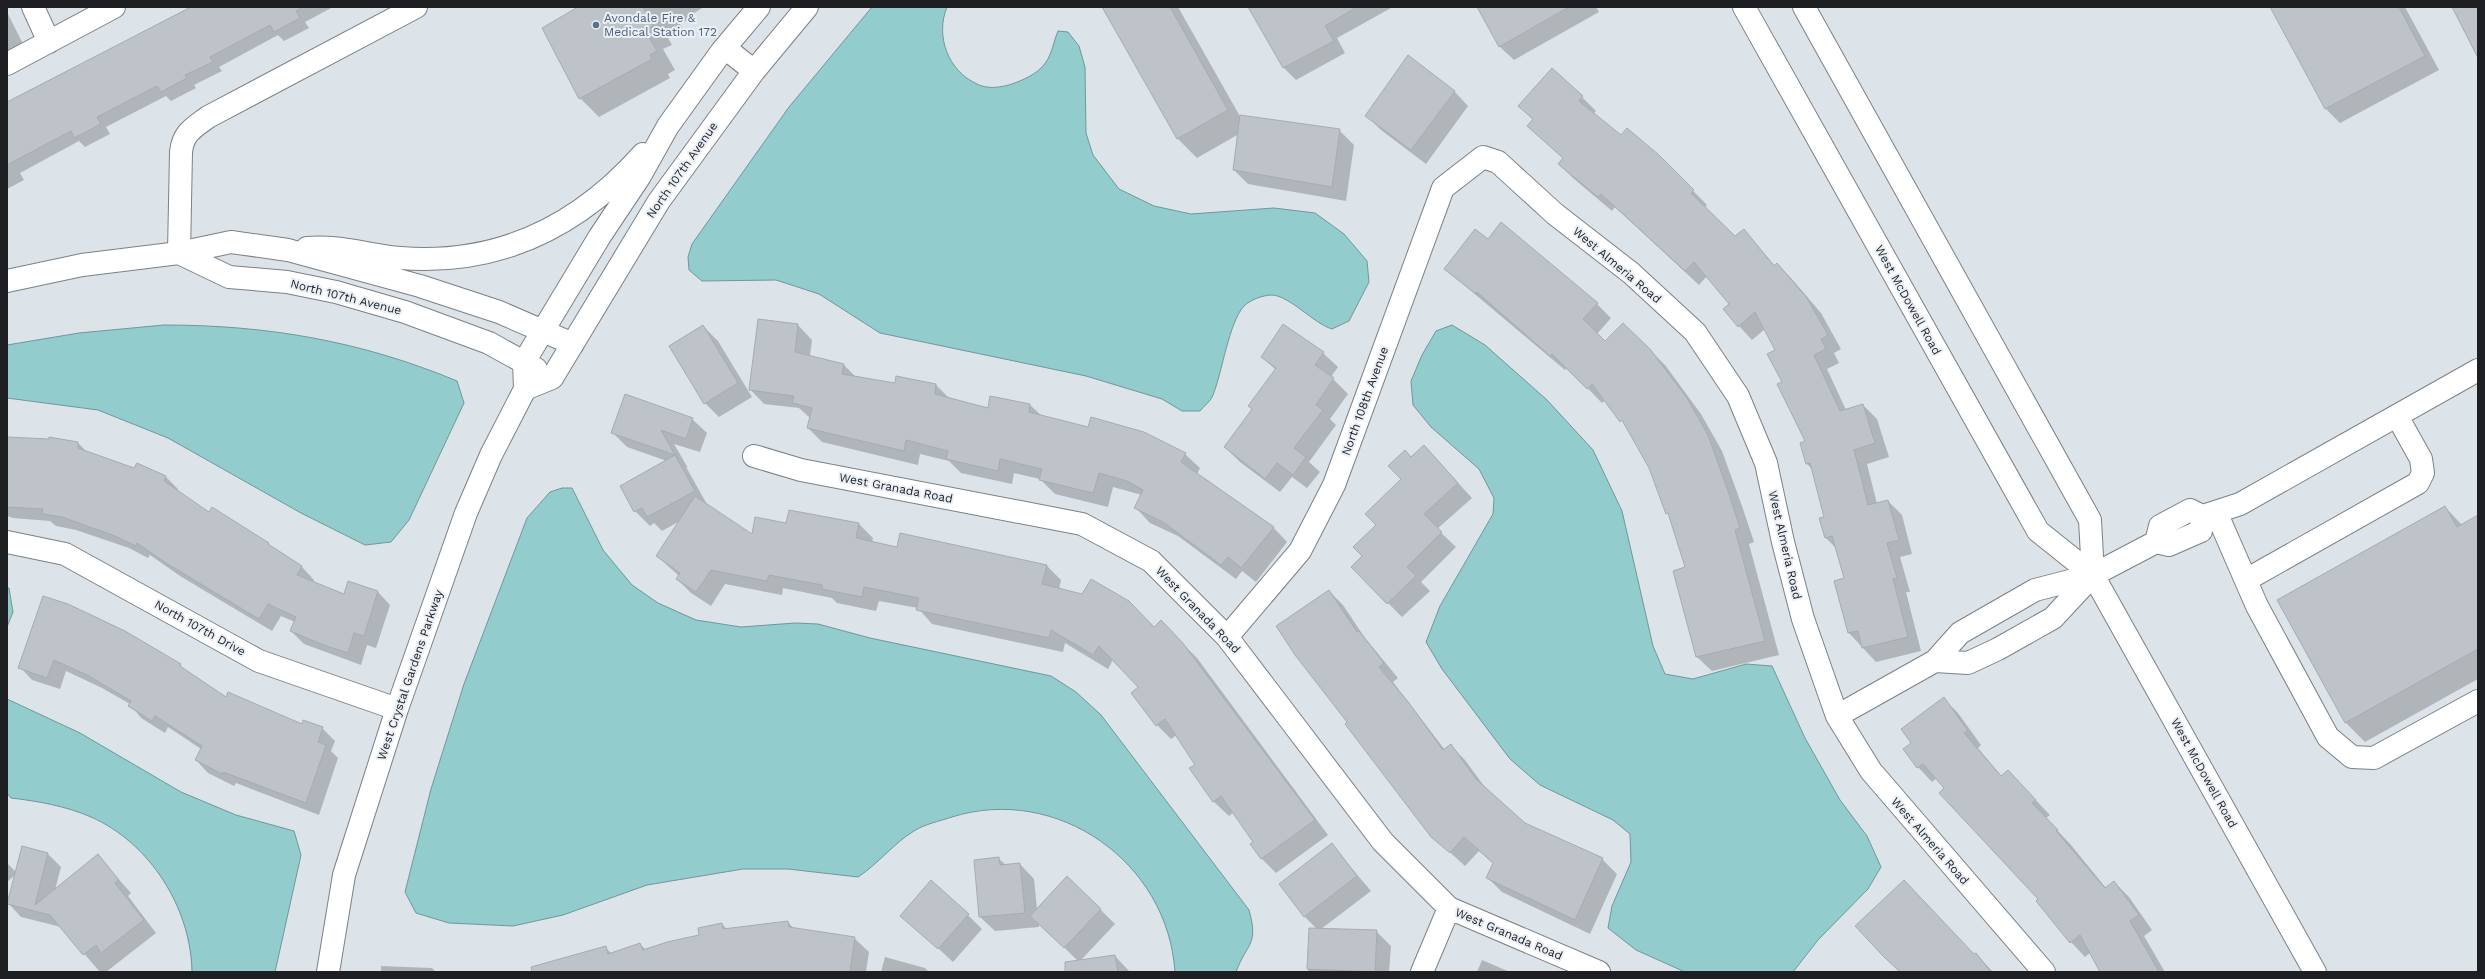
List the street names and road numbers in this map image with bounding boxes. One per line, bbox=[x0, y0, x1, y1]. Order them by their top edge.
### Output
street label: North 107th Avenue bbox=[644, 119, 720, 221]
street label: West Almeria Road bbox=[1570, 224, 1664, 306]
street label: West McDowell Road bbox=[1872, 243, 1944, 357]
street label: North 107th Avenue bbox=[289, 276, 403, 318]
street label: North 108th Avenue bbox=[1339, 345, 1391, 457]
street label: West Granada Road bbox=[838, 470, 954, 506]
street label: West Almeria Road bbox=[1766, 489, 1804, 601]
street label: West Granada Road bbox=[1153, 564, 1243, 656]
street label: West Crystal Gardens Parkway bbox=[374, 587, 446, 762]
street label: North 107th Drive bbox=[152, 597, 248, 659]
street label: West McDowell Road bbox=[2168, 716, 2240, 830]
street label: West Almeria Road bbox=[1888, 795, 1972, 887]
street label: West Granada Road bbox=[1453, 905, 1565, 963]

